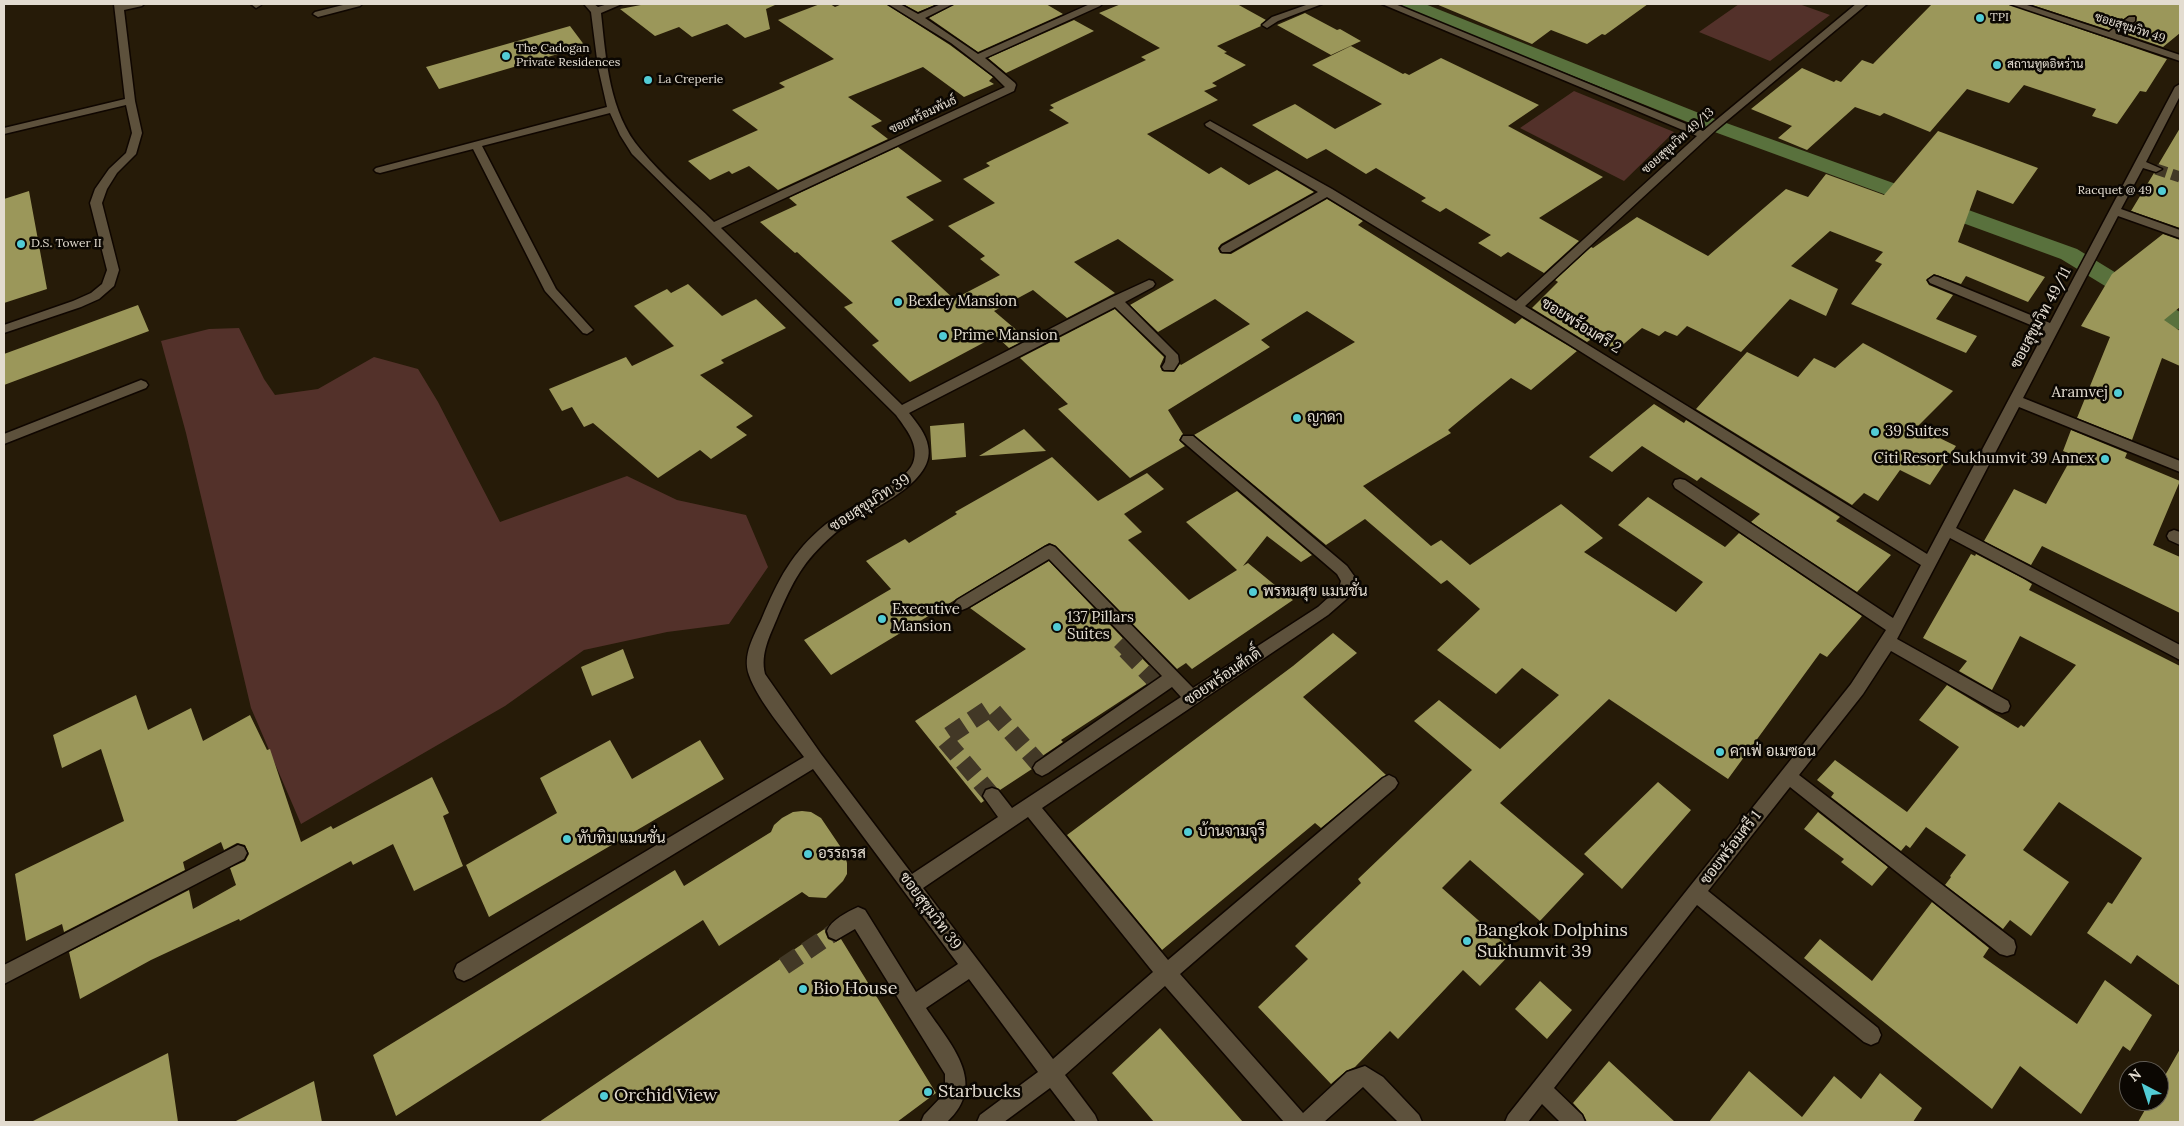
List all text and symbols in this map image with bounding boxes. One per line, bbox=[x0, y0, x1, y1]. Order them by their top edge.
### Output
street label: ซอยสุขุมวิท 49 bbox=[2093, 10, 2167, 46]
place label: TPI bbox=[1990, 11, 2009, 25]
marker: TPI bbox=[1974, 12, 1986, 24]
place label: The Cadogan Private Residences bbox=[516, 42, 620, 70]
marker: The Cadogan Private Residences bbox=[500, 50, 512, 62]
place label: สถานทูตอิหร่าน bbox=[2007, 58, 2084, 72]
marker: สถานทูตอิหร่าน bbox=[1991, 59, 2003, 71]
place label: La Creperie bbox=[658, 73, 723, 87]
marker: La Creperie bbox=[642, 74, 654, 86]
street label: ซอยพร้อมพันธ์ bbox=[887, 93, 959, 137]
street label: ซอยสุขุมวิท 49/13 bbox=[1639, 105, 1717, 177]
place label: Racquet @ 49 bbox=[2078, 184, 2152, 198]
marker: Racquet @ 49 bbox=[2156, 185, 2168, 197]
place label: D.S. Tower II bbox=[31, 237, 102, 251]
marker: D.S. Tower II bbox=[15, 238, 27, 250]
street label: ซอยสุขุมวิท 49/11 bbox=[2007, 264, 2075, 372]
place label: Bexley Mansion bbox=[908, 293, 1017, 311]
street label: ซอยพร้อมศรี 2 bbox=[1538, 294, 1624, 358]
marker: Bexley Mansion bbox=[892, 296, 904, 308]
place label: Prime Mansion bbox=[953, 327, 1058, 345]
marker: Prime Mansion bbox=[937, 330, 949, 342]
place label: Aramvej bbox=[2052, 384, 2108, 402]
marker: Aramvej bbox=[2112, 387, 2124, 399]
place label: ญาดา bbox=[1307, 409, 1343, 427]
marker: ญาดา bbox=[1291, 412, 1303, 424]
place label: 39 Suites bbox=[1885, 423, 1949, 441]
marker: 39 Suites bbox=[1869, 426, 1881, 438]
place label: Citi Resort Sukhumvit 39 Annex bbox=[1874, 450, 2095, 468]
marker: Citi Resort Sukhumvit 39 Annex bbox=[2099, 453, 2111, 465]
street label: ซอยสุขุมวิท 39 bbox=[827, 470, 913, 536]
place label: พรหมสุข แมนชั่น bbox=[1263, 583, 1367, 601]
marker: พรหมสุข แมนชั่น bbox=[1247, 586, 1259, 598]
place label: Executive Mansion bbox=[892, 601, 960, 636]
place label: 137 Pillars Suites bbox=[1067, 609, 1134, 644]
marker: Executive Mansion bbox=[876, 613, 888, 625]
marker: 137 Pillars Suites bbox=[1051, 621, 1063, 633]
street label: ซอยพร้อมศักดิ์ bbox=[1181, 645, 1265, 709]
place label: คาเฟ่ อเมซอน bbox=[1730, 743, 1816, 761]
marker: คาเฟ่ อเมซอน bbox=[1714, 746, 1726, 758]
street label: ซอยพร้อมศรี 1 bbox=[1697, 808, 1765, 888]
place label: บ้านจามจุรี bbox=[1198, 823, 1265, 841]
marker: บ้านจามจุรี bbox=[1182, 826, 1194, 838]
place label: ทับทิม แมนชั่น bbox=[577, 830, 666, 848]
marker: ทับทิม แมนชั่น bbox=[561, 833, 573, 845]
place label: อรรถรส bbox=[818, 845, 866, 863]
marker: อรรถรส bbox=[802, 848, 814, 860]
street label: ซอยสุขุมวิท 39 bbox=[895, 869, 965, 953]
place label: Bangkok Dolphins Sukhumvit 39 bbox=[1477, 920, 1628, 962]
marker: Bangkok Dolphins Sukhumvit 39 bbox=[1461, 935, 1473, 947]
place label: Bio House bbox=[813, 978, 897, 1000]
marker: Bio House bbox=[797, 983, 809, 995]
north arrow bbox=[2119, 1061, 2169, 1111]
text: N bbox=[2125, 1065, 2145, 1086]
place label: Starbucks bbox=[938, 1081, 1021, 1103]
place label: Orchid View bbox=[614, 1085, 718, 1107]
marker: Starbucks bbox=[922, 1086, 934, 1098]
marker: Orchid View bbox=[598, 1090, 610, 1102]

